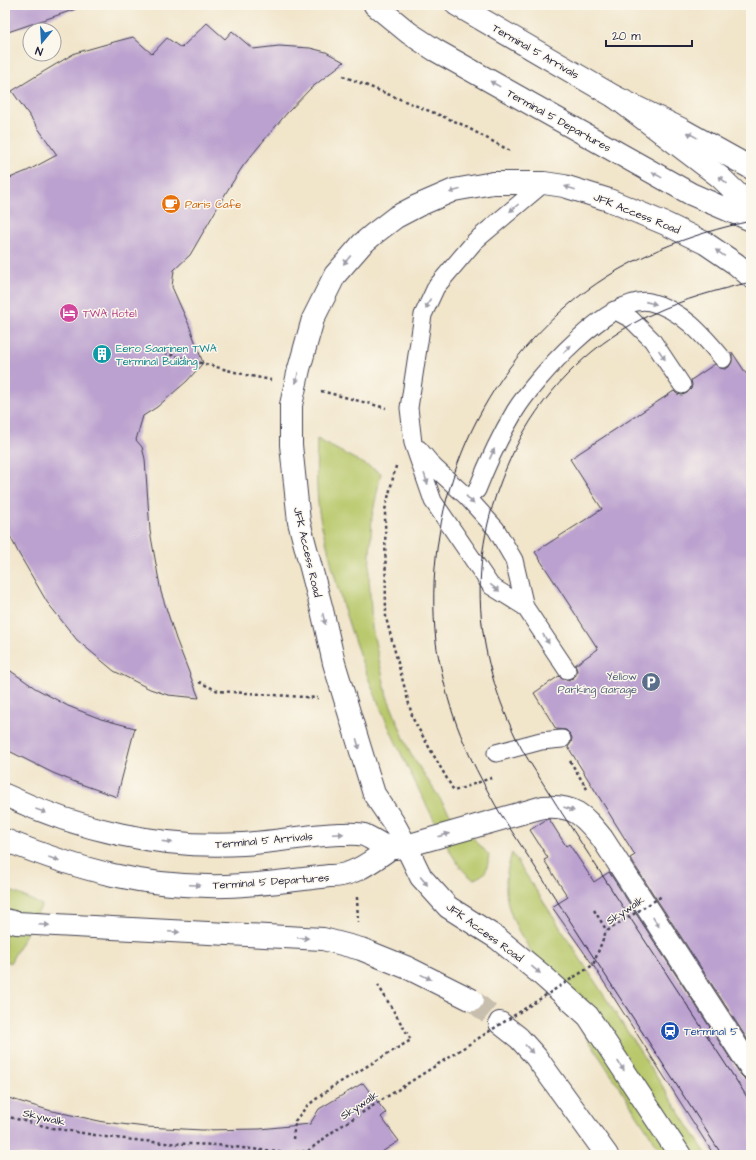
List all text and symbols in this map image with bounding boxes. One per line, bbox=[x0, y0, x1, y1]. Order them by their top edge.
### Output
street label: Terminal 5 Arrivals bbox=[490, 20, 582, 83]
north arrow bbox=[22, 22, 62, 62]
scale bar bbox=[606, 22, 692, 48]
text: 20 m bbox=[612, 28, 641, 45]
text: N bbox=[33, 43, 45, 59]
one-way arrow bbox=[489, 80, 501, 87]
street label: Terminal 5 Departures bbox=[504, 86, 614, 156]
one-way arrow bbox=[686, 132, 698, 139]
one-way arrow bbox=[651, 171, 663, 178]
one-way arrow bbox=[718, 175, 728, 184]
one-way arrow bbox=[564, 185, 576, 191]
one-way arrow bbox=[449, 188, 461, 194]
street label: JFK Access Road bbox=[591, 189, 683, 238]
cafe icon: Paris Cafe bbox=[160, 193, 182, 215]
place label: Paris Cafe bbox=[185, 197, 241, 212]
one-way arrow bbox=[509, 204, 520, 213]
one-way arrow bbox=[715, 249, 726, 257]
one-way arrow bbox=[343, 255, 352, 266]
one-way arrow bbox=[425, 298, 432, 310]
one-way arrow bbox=[644, 301, 657, 307]
hotel icon: TWA Hotel bbox=[58, 302, 80, 324]
place label: TWA Hotel bbox=[83, 306, 137, 321]
place label: Eero Saarinen TWA Terminal Building bbox=[116, 341, 217, 370]
building icon: Eero Saarinen TWA Terminal Building bbox=[91, 343, 113, 365]
one-way arrow bbox=[562, 345, 572, 354]
one-way arrow bbox=[658, 350, 666, 360]
one-way arrow bbox=[293, 372, 299, 385]
one-way arrow bbox=[489, 449, 495, 460]
one-way arrow bbox=[423, 474, 429, 486]
one-way arrow bbox=[465, 495, 475, 505]
street label: JFK Access Road bbox=[290, 506, 325, 599]
one-way arrow bbox=[490, 584, 501, 592]
one-way arrow bbox=[322, 613, 328, 625]
one-way arrow bbox=[542, 634, 550, 644]
place label: Yellow Parking Garage bbox=[558, 669, 637, 698]
parking icon: Yellow Parking Garage bbox=[640, 671, 662, 693]
one-way arrow bbox=[355, 739, 361, 751]
one-way arrow bbox=[564, 807, 576, 813]
one-way arrow bbox=[35, 808, 47, 814]
street label: Terminal 5 Arrivals bbox=[215, 829, 314, 852]
one-way arrow bbox=[332, 831, 345, 837]
one-way arrow bbox=[438, 832, 450, 838]
one-way arrow bbox=[160, 839, 173, 845]
one-way arrow bbox=[49, 856, 61, 862]
street label: Terminal 5 Departures bbox=[212, 870, 330, 893]
one-way arrow bbox=[420, 875, 429, 886]
one-way arrow bbox=[189, 882, 202, 888]
street label: Skywalk bbox=[603, 892, 648, 929]
street label: JFK Access Road bbox=[443, 899, 527, 966]
one-way arrow bbox=[652, 916, 659, 928]
one-way arrow bbox=[38, 921, 50, 928]
one-way arrow bbox=[168, 928, 180, 935]
one-way arrow bbox=[297, 934, 309, 941]
one-way arrow bbox=[531, 965, 542, 974]
one-way arrow bbox=[420, 974, 432, 980]
station icon: Terminal 5 bbox=[659, 1020, 681, 1042]
place label: Terminal 5 bbox=[684, 1024, 738, 1039]
one-way arrow bbox=[524, 1044, 534, 1054]
one-way arrow bbox=[618, 1061, 625, 1072]
street label: Skywalk bbox=[337, 1087, 382, 1124]
street label: Skywalk bbox=[21, 1105, 67, 1131]

